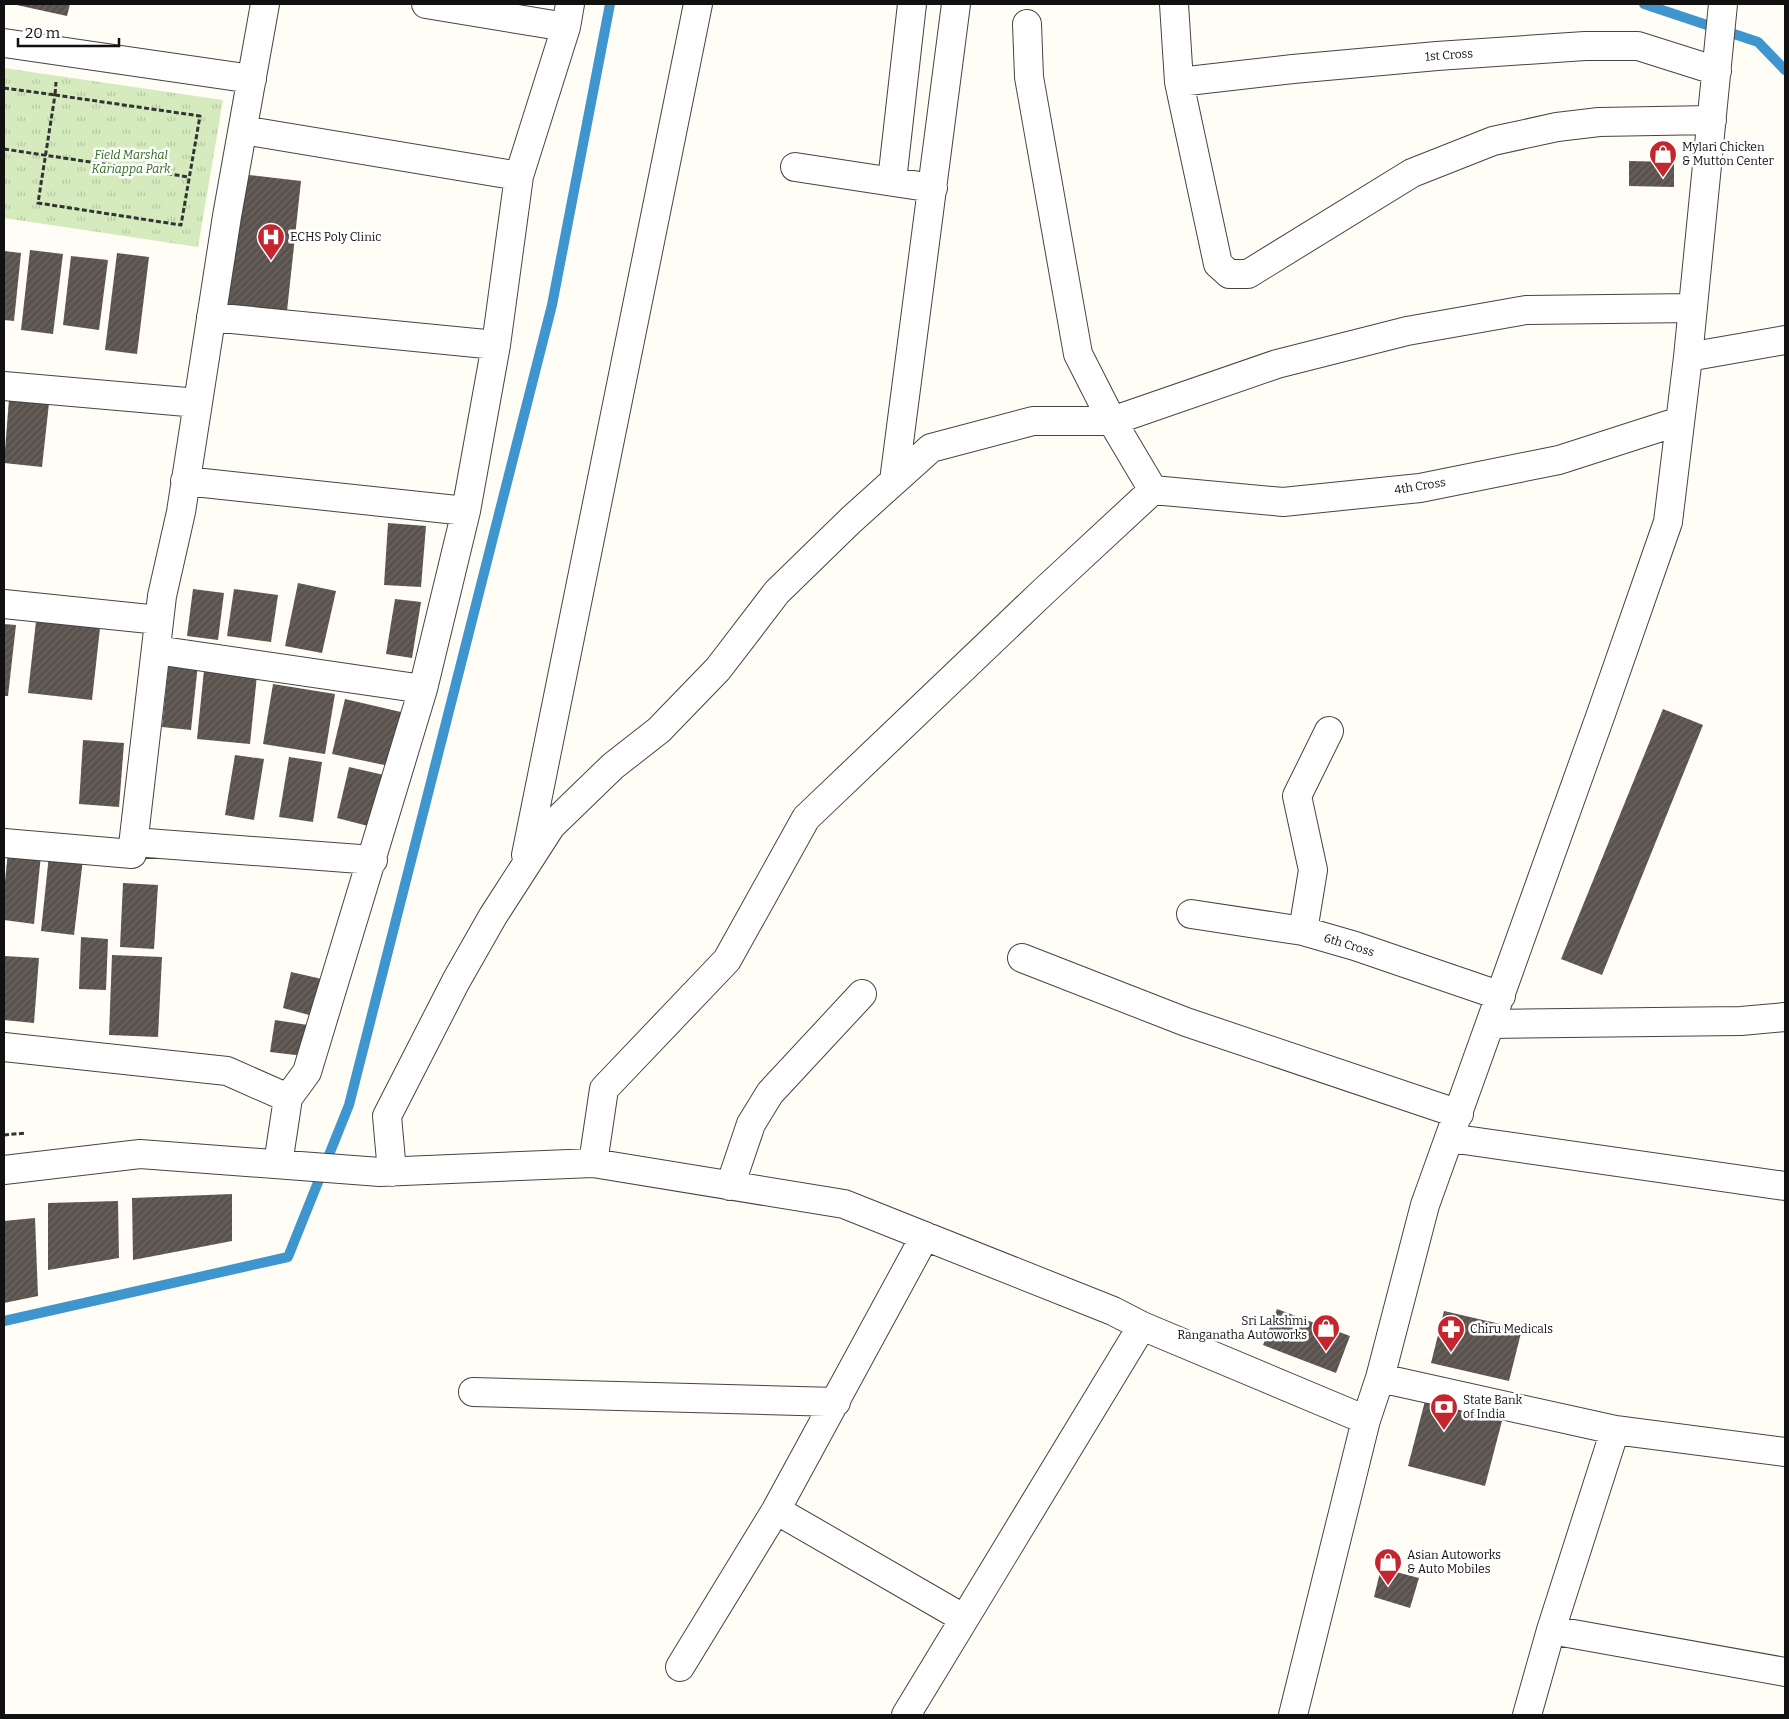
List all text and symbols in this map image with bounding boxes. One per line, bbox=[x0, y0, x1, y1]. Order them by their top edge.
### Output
scale bar bbox=[18, 15, 119, 47]
text: 20 m bbox=[25, 24, 61, 42]
street label: 1st Cross bbox=[1425, 46, 1474, 64]
shop icon: Mylari Chicken & Mutton Center bbox=[1648, 139, 1678, 178]
place label: Mylari Chicken & Mutton Center bbox=[1682, 140, 1775, 168]
park label: Field Marshal Kariappa Park bbox=[92, 148, 171, 176]
hospital icon: ECHS Poly Clinic bbox=[256, 222, 286, 261]
place label: ECHS Poly Clinic bbox=[290, 230, 382, 244]
street label: 4th Cross bbox=[1393, 475, 1447, 497]
street label: 6th Cross bbox=[1322, 931, 1376, 959]
shop icon: Sri Lakshmi Ranganatha Autoworks bbox=[1311, 1313, 1341, 1352]
place label: Sri Lakshmi Ranganatha Autoworks bbox=[1177, 1314, 1307, 1342]
pharmacy icon: Chiru Medicals bbox=[1436, 1314, 1466, 1353]
place label: Chiru Medicals bbox=[1470, 1322, 1553, 1336]
bank icon: State Bank of India bbox=[1429, 1392, 1459, 1431]
place label: State Bank of India bbox=[1463, 1393, 1523, 1421]
shop icon: Asian Autoworks & Auto Mobiles bbox=[1373, 1547, 1403, 1586]
place label: Asian Autoworks & Auto Mobiles bbox=[1407, 1548, 1501, 1576]

